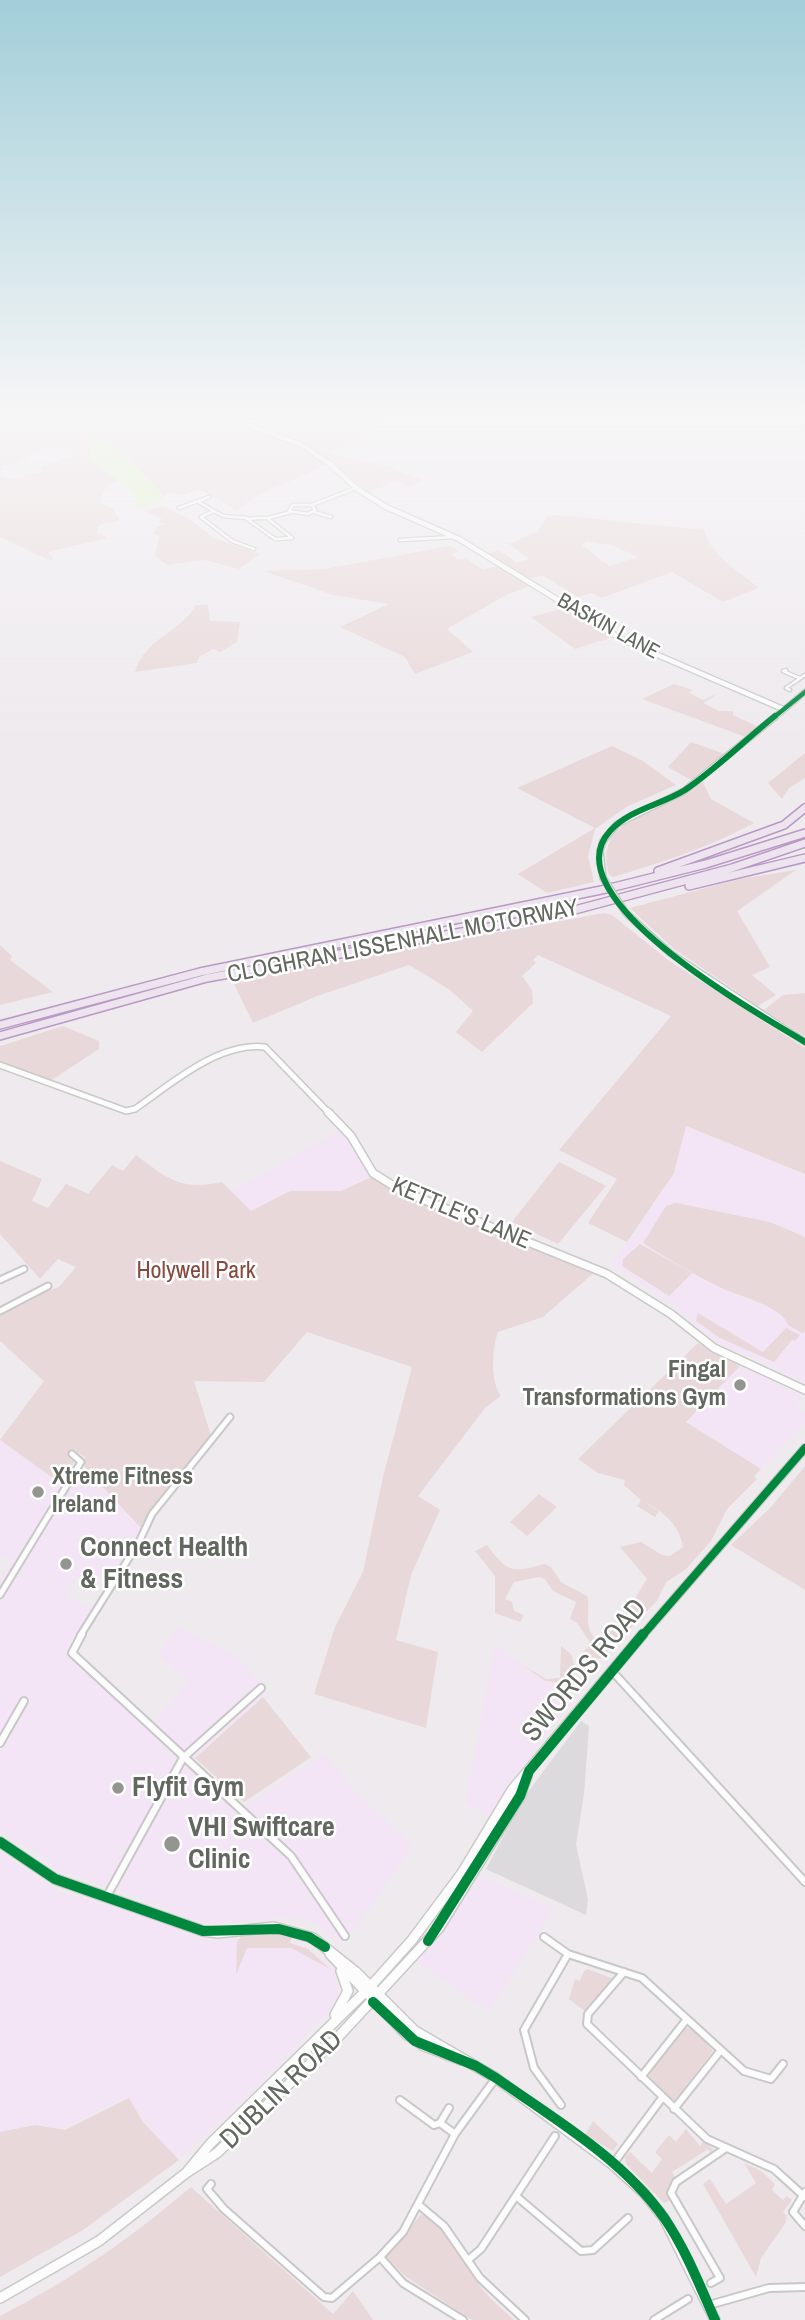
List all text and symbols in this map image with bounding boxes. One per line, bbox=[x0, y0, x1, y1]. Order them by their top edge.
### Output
street label: BASKIN LANE bbox=[553, 589, 663, 665]
street label: CLOGHRAN LISSENHALL MOTORWAY bbox=[225, 894, 581, 990]
street label: KETTLE'S LANE bbox=[387, 1172, 535, 1256]
park label: Holywell Park bbox=[136, 1258, 256, 1286]
place label: Fingal Transformations Gym bbox=[523, 1357, 726, 1413]
marker: Fingal Transformations Gym bbox=[732, 1377, 748, 1393]
place label: Xtreme Fitness Ireland bbox=[52, 1464, 193, 1520]
marker: Xtreme Fitness Ireland bbox=[30, 1484, 46, 1500]
place label: Connect Health & Fitness bbox=[80, 1531, 248, 1597]
marker: Connect Health & Fitness bbox=[58, 1556, 74, 1572]
street label: SWORDS ROAD bbox=[516, 1593, 654, 1749]
place label: Flyfit Gym bbox=[132, 1771, 244, 1805]
marker: Flyfit Gym bbox=[110, 1780, 126, 1796]
place label: VHI Swiftcare Clinic bbox=[188, 1811, 335, 1877]
marker: VHI Swiftcare Clinic bbox=[162, 1834, 182, 1854]
street label: DUBLIN ROAD bbox=[214, 2023, 350, 2157]

